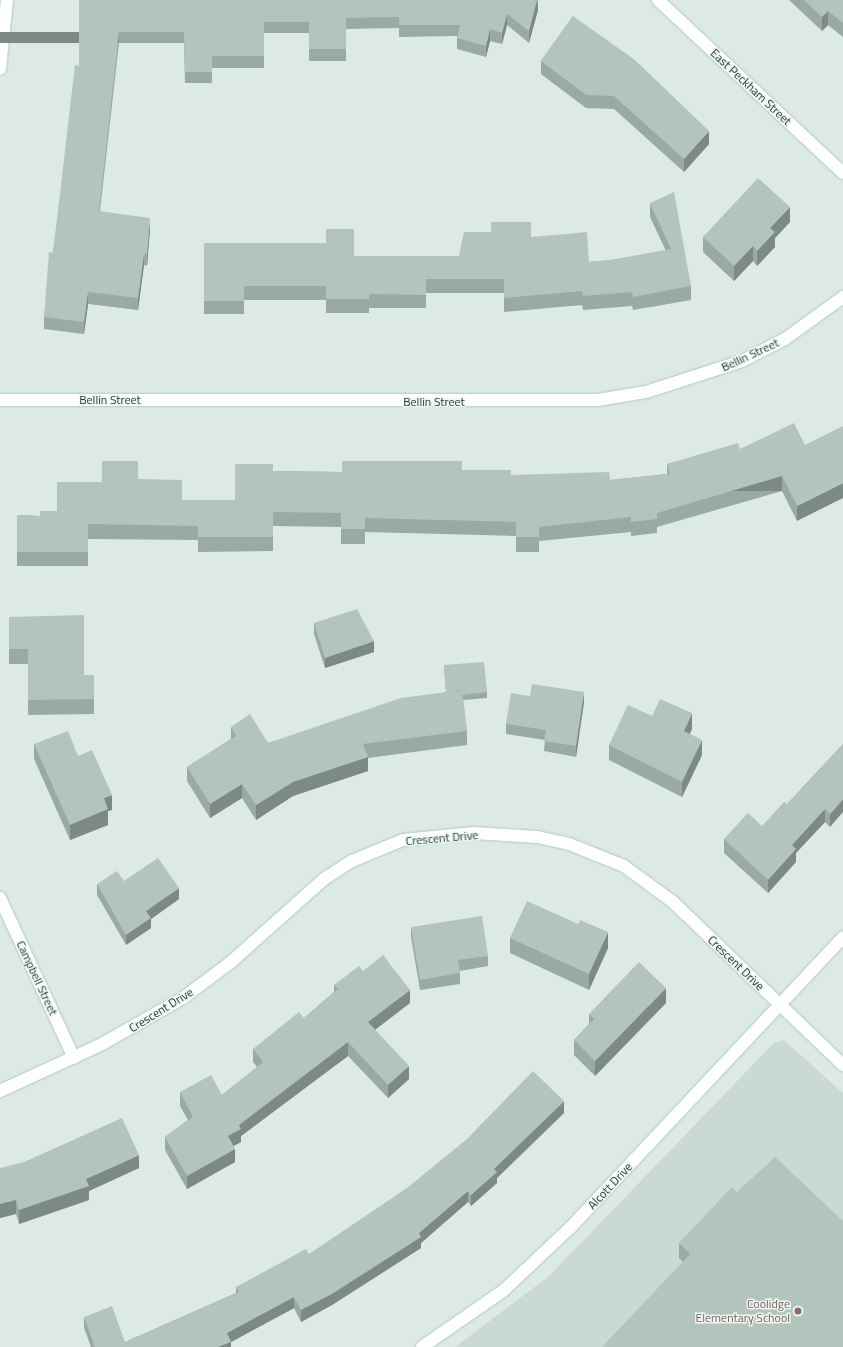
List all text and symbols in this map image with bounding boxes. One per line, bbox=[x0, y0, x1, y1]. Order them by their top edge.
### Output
street label: East Peckham Street bbox=[708, 46, 794, 128]
street label: Bellin Street bbox=[719, 335, 781, 375]
street label: Bellin Street bbox=[79, 393, 141, 407]
street label: Bellin Street bbox=[403, 395, 465, 409]
street label: Crescent Drive bbox=[405, 828, 479, 848]
street label: Crescent Drive bbox=[705, 933, 767, 993]
street label: Campbell Street bbox=[13, 939, 61, 1017]
street label: Crescent Drive bbox=[126, 985, 196, 1035]
street label: Alcott Drive bbox=[585, 1160, 635, 1212]
place label: Coolidge Elementary School bbox=[696, 1297, 790, 1325]
marker: Coolidge Elementary School bbox=[793, 1306, 803, 1316]

